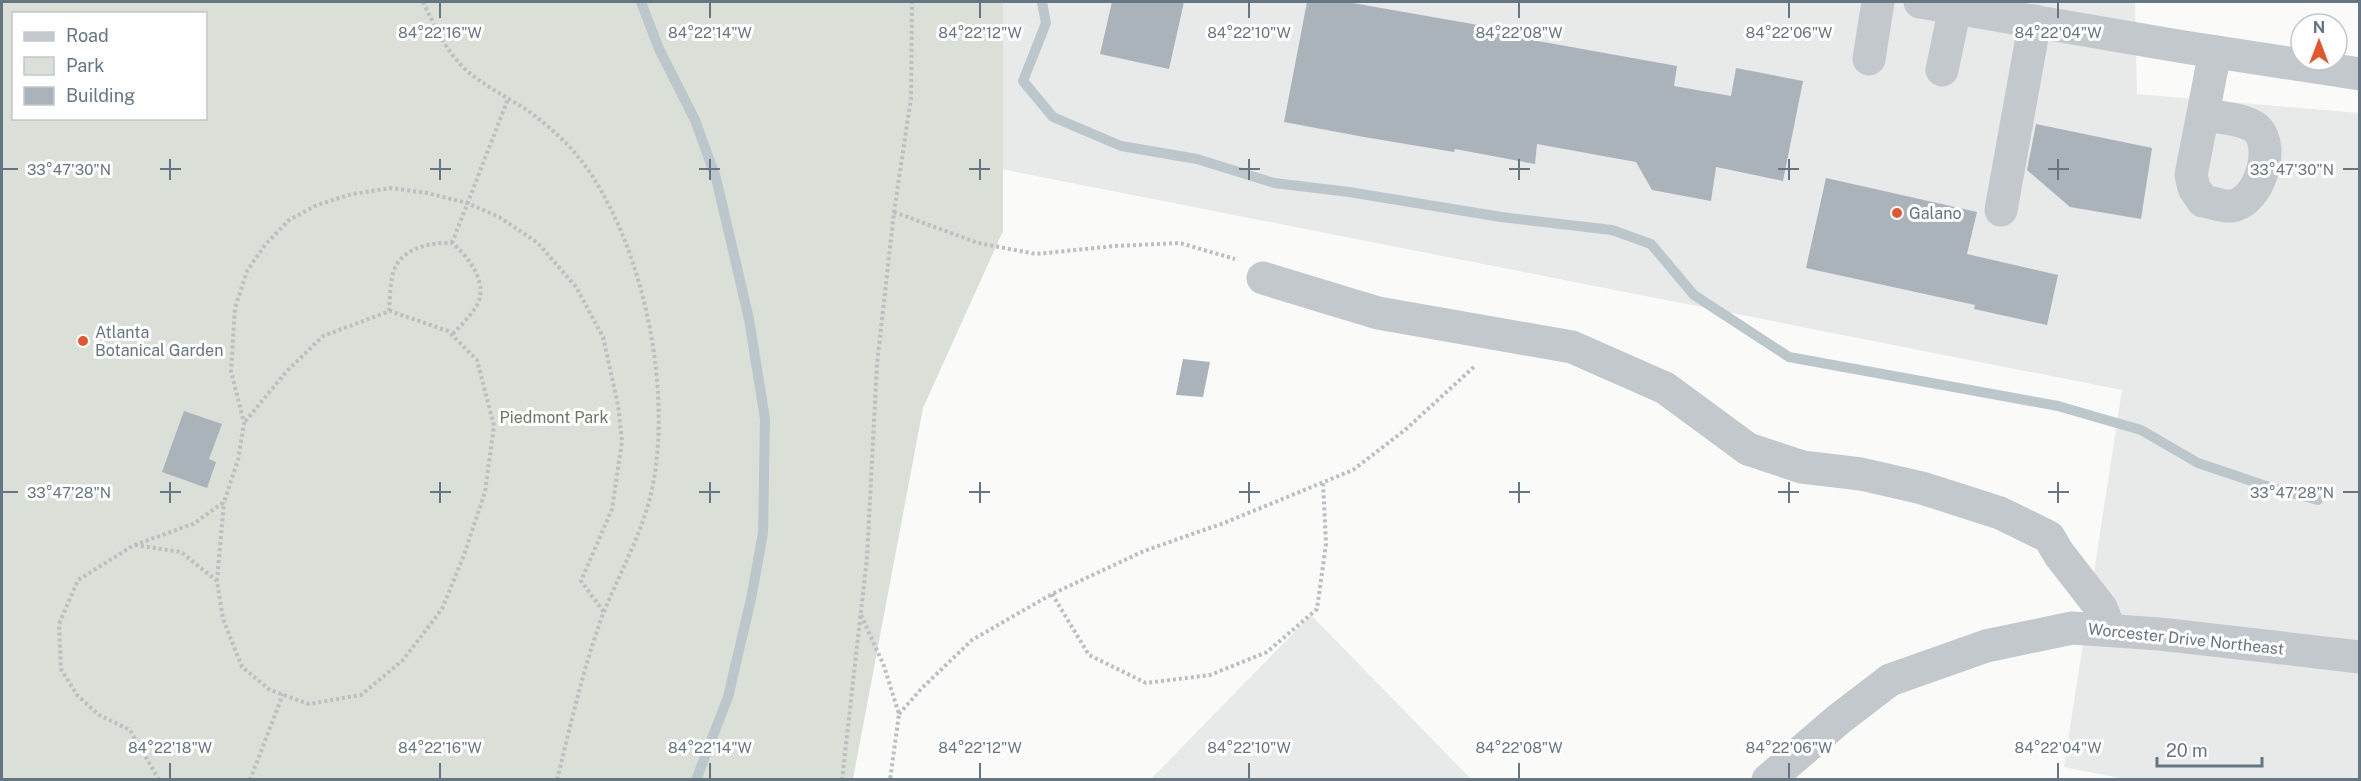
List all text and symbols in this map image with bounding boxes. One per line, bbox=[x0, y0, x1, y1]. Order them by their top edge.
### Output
legend bbox=[12, 12, 207, 120]
north arrow bbox=[2289, 12, 2349, 72]
text: N bbox=[2313, 18, 2325, 37]
text: 84°22'16"W bbox=[398, 24, 482, 41]
text: 84°22'14"W bbox=[668, 24, 752, 41]
text: 84°22'12"W bbox=[938, 24, 1022, 41]
text: 84°22'10"W bbox=[1207, 24, 1291, 41]
text: 84°22'08"W bbox=[1475, 24, 1563, 41]
text: 84°22'06"W bbox=[1746, 24, 1832, 41]
text: 84°22'04"W bbox=[2015, 24, 2101, 41]
text: Road bbox=[66, 25, 109, 46]
text: Park bbox=[66, 55, 104, 76]
text: Building bbox=[66, 85, 135, 106]
text: 33°47'30"N bbox=[27, 161, 111, 178]
text: 33°47'30"N bbox=[2250, 161, 2334, 178]
place label: Galano bbox=[1909, 204, 1961, 223]
marker: Galano bbox=[1890, 206, 1904, 220]
place label: Atlanta Botanical Garden bbox=[95, 323, 223, 360]
marker: Atlanta Botanical Garden bbox=[76, 334, 90, 348]
park label: Piedmont Park bbox=[500, 408, 608, 427]
text: 33°47'28"N bbox=[27, 484, 111, 501]
text: 33°47'28"N bbox=[2250, 484, 2334, 501]
street label: Worcester Drive Northeast bbox=[2087, 619, 2285, 659]
scale bar bbox=[2157, 730, 2262, 768]
text: 84°22'18"W bbox=[128, 739, 212, 756]
text: 84°22'16"W bbox=[398, 739, 482, 756]
text: 84°22'14"W bbox=[668, 739, 752, 756]
text: 84°22'12"W bbox=[938, 739, 1022, 756]
text: 84°22'10"W bbox=[1207, 739, 1291, 756]
text: 84°22'08"W bbox=[1475, 739, 1563, 756]
text: 84°22'06"W bbox=[1746, 739, 1832, 756]
text: 84°22'04"W bbox=[2015, 739, 2101, 756]
text: 20 m bbox=[2166, 740, 2208, 761]

